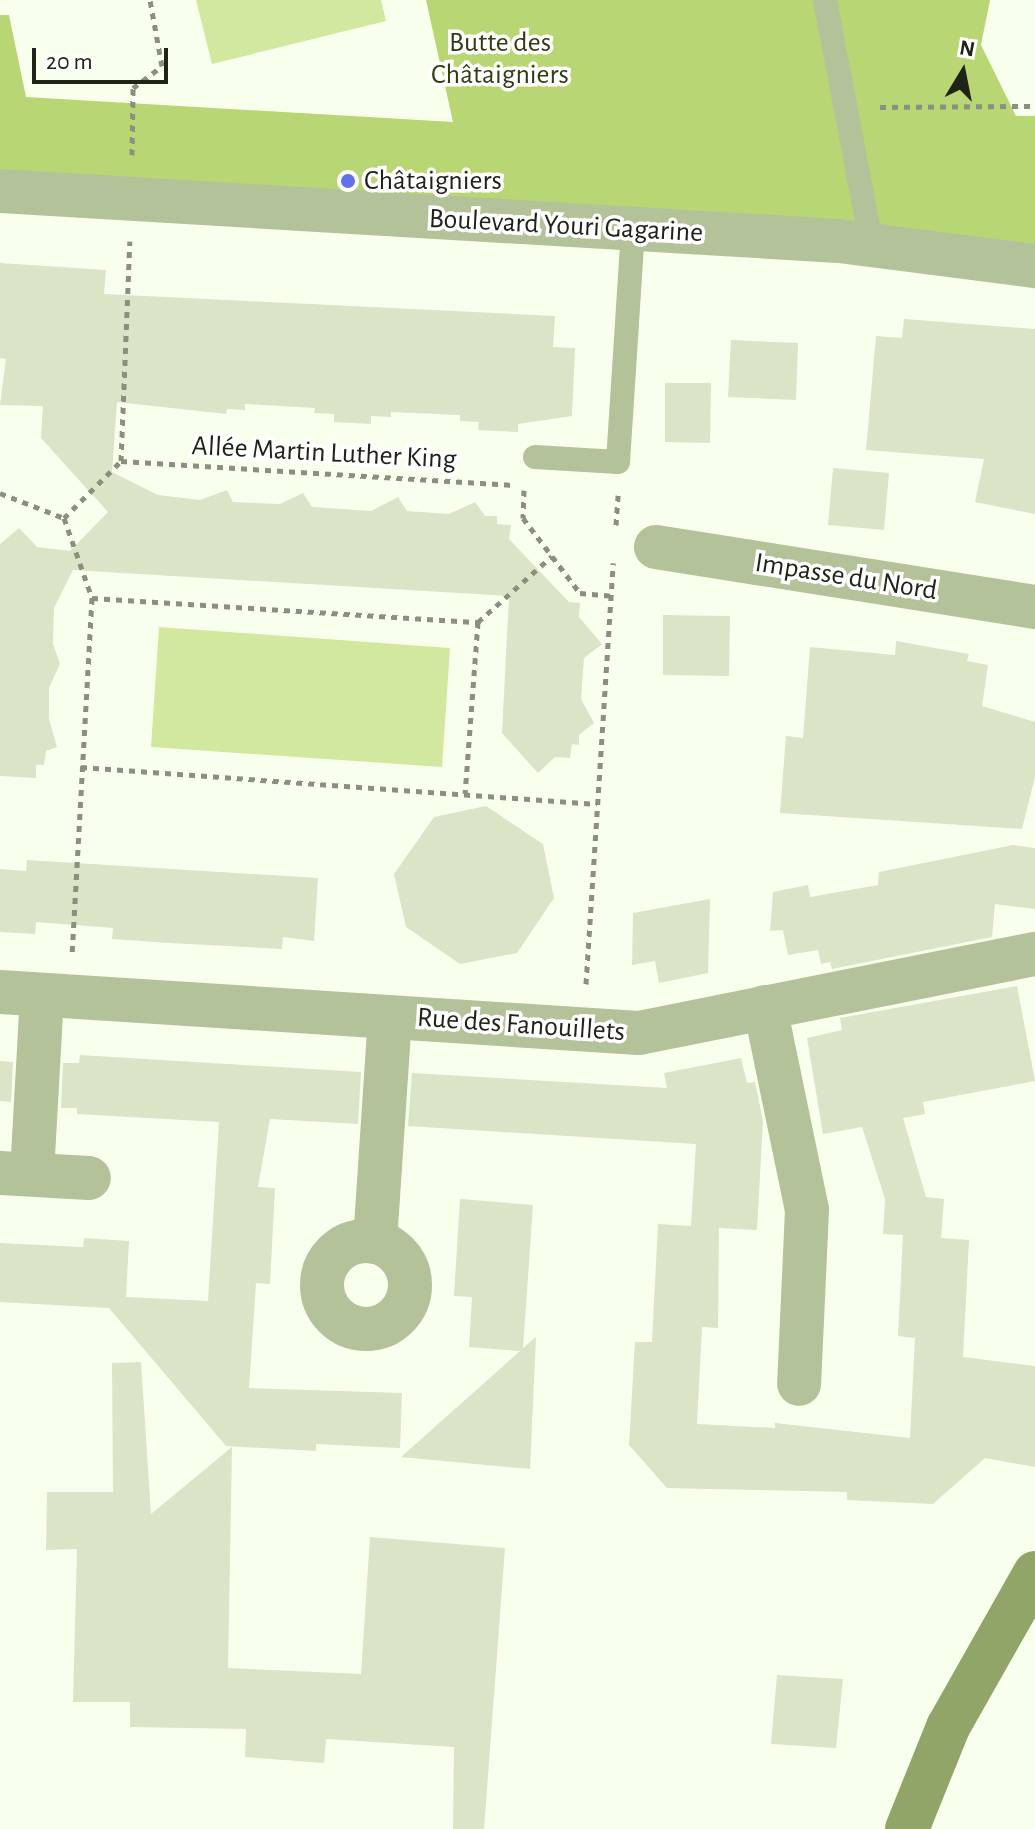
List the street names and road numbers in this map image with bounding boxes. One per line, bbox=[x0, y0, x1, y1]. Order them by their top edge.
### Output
street label: Boulevard Youri Gagarine bbox=[428, 202, 704, 250]
street label: Allée Martin Luther King bbox=[191, 429, 457, 477]
street label: Impasse du Nord bbox=[752, 546, 940, 608]
street label: Rue des Fanouillets bbox=[416, 1001, 626, 1049]

